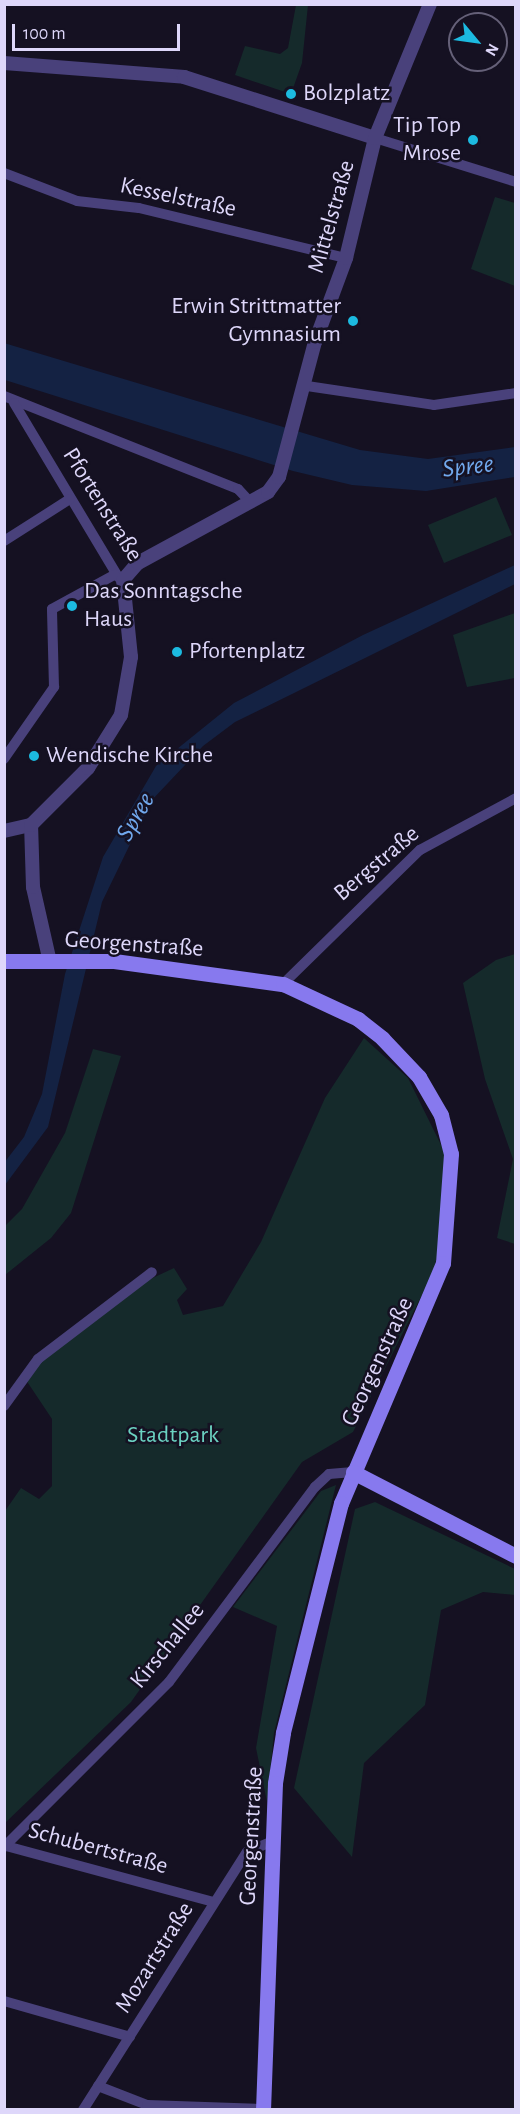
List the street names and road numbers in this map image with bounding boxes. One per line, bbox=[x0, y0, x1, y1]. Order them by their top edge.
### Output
street label: Mittelstraße bbox=[302, 157, 362, 277]
street label: Kesselstraße bbox=[117, 172, 239, 224]
street label: Pfortenstraße bbox=[56, 443, 148, 567]
street label: Bergstraße bbox=[328, 820, 426, 908]
street label: Georgenstraße bbox=[64, 926, 204, 964]
street label: Georgenstraße bbox=[336, 1293, 420, 1431]
street label: Kirschallee bbox=[125, 1597, 211, 1695]
street label: Georgenstraße bbox=[234, 1766, 270, 1906]
street label: Schubertstraße bbox=[25, 1817, 171, 1881]
street label: Mozartstraße bbox=[110, 1897, 200, 2019]

